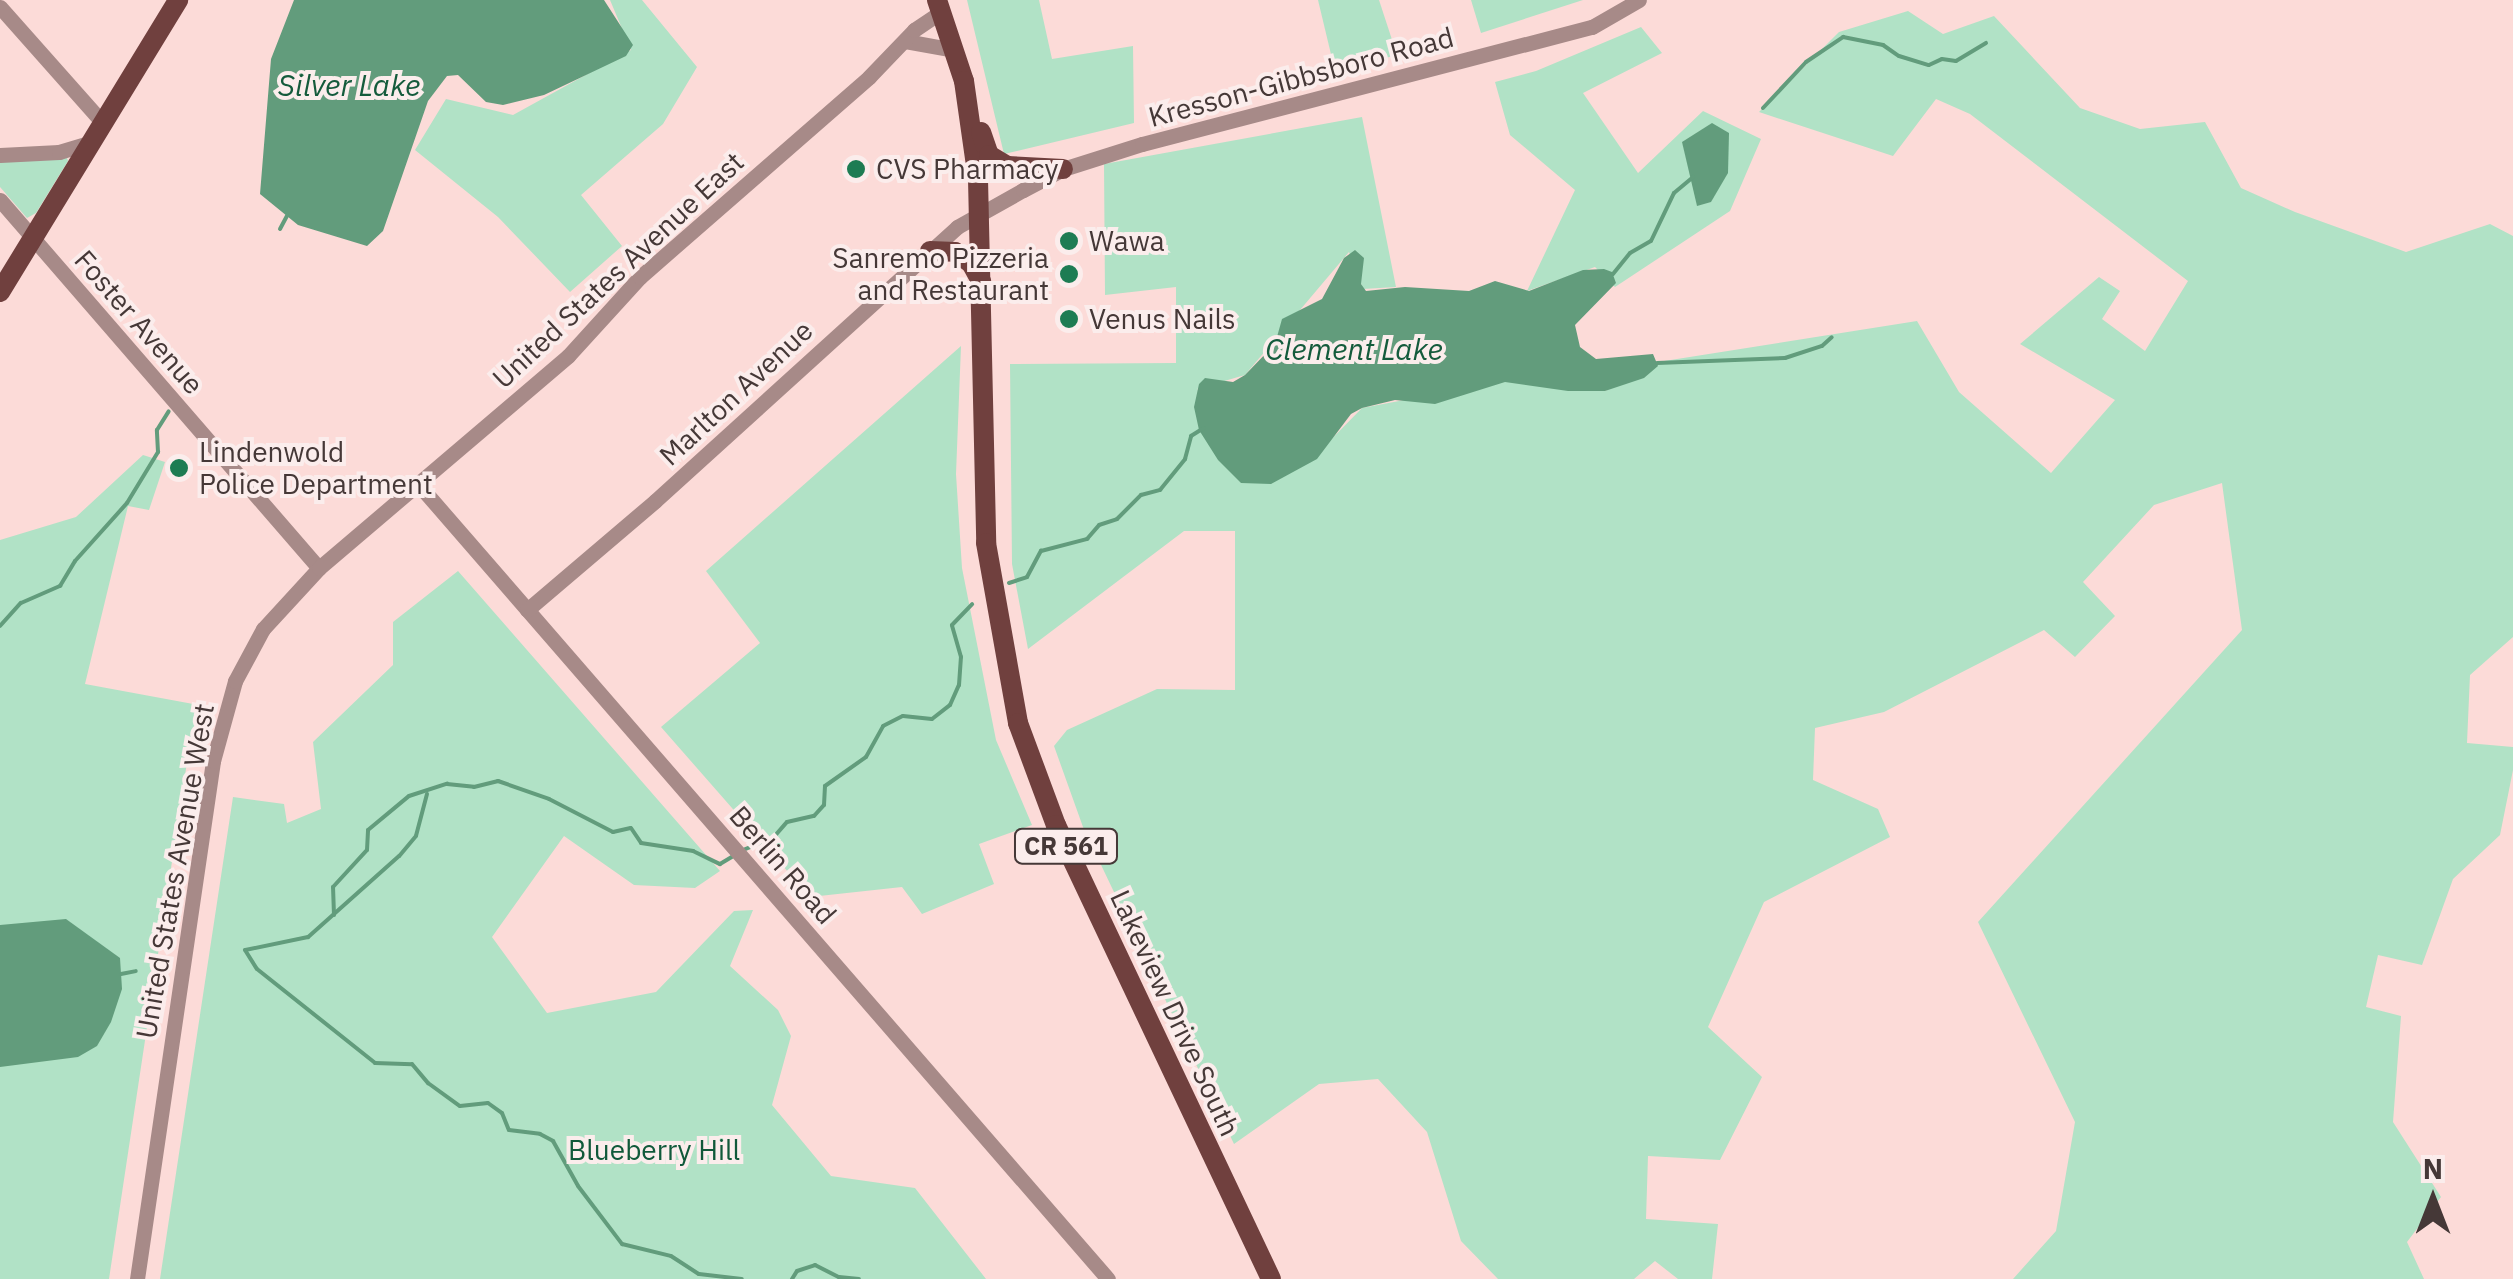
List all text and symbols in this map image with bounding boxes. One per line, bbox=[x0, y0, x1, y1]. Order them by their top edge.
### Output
street label: Kresson-Gibbsboro Road bbox=[1145, 20, 1457, 134]
water label: Silver Lake bbox=[278, 67, 420, 103]
street label: United States Avenue East bbox=[486, 145, 750, 395]
place label: CVS Pharmacy bbox=[876, 152, 1059, 186]
marker: CVS Pharmacy bbox=[845, 158, 867, 180]
place label: Wawa bbox=[1089, 224, 1165, 258]
marker: Wawa bbox=[1058, 230, 1080, 252]
place label: Sanremo Pizzeria and Restaurant bbox=[832, 241, 1049, 307]
street label: Foster Avenue bbox=[67, 243, 211, 401]
marker: Sanremo Pizzeria and Restaurant bbox=[1058, 263, 1080, 285]
place label: Venus Nails bbox=[1089, 302, 1236, 336]
marker: Venus Nails bbox=[1058, 308, 1080, 330]
street label: Marlton Avenue bbox=[653, 314, 819, 472]
water label: Clement Lake bbox=[1265, 331, 1443, 367]
place label: Lindenwold Police Department bbox=[199, 435, 433, 501]
marker: Lindenwold Police Department bbox=[168, 457, 190, 479]
street label: United States Avenue West bbox=[129, 701, 221, 1041]
street label: Berlin Road bbox=[723, 799, 843, 931]
road number: CR 561 bbox=[1014, 826, 1118, 866]
street label: Lakeview Drive South bbox=[1103, 885, 1247, 1141]
park label: Blueberry Hill bbox=[568, 1133, 740, 1167]
north arrow bbox=[2383, 1149, 2483, 1249]
text: N bbox=[2423, 1150, 2443, 1187]

